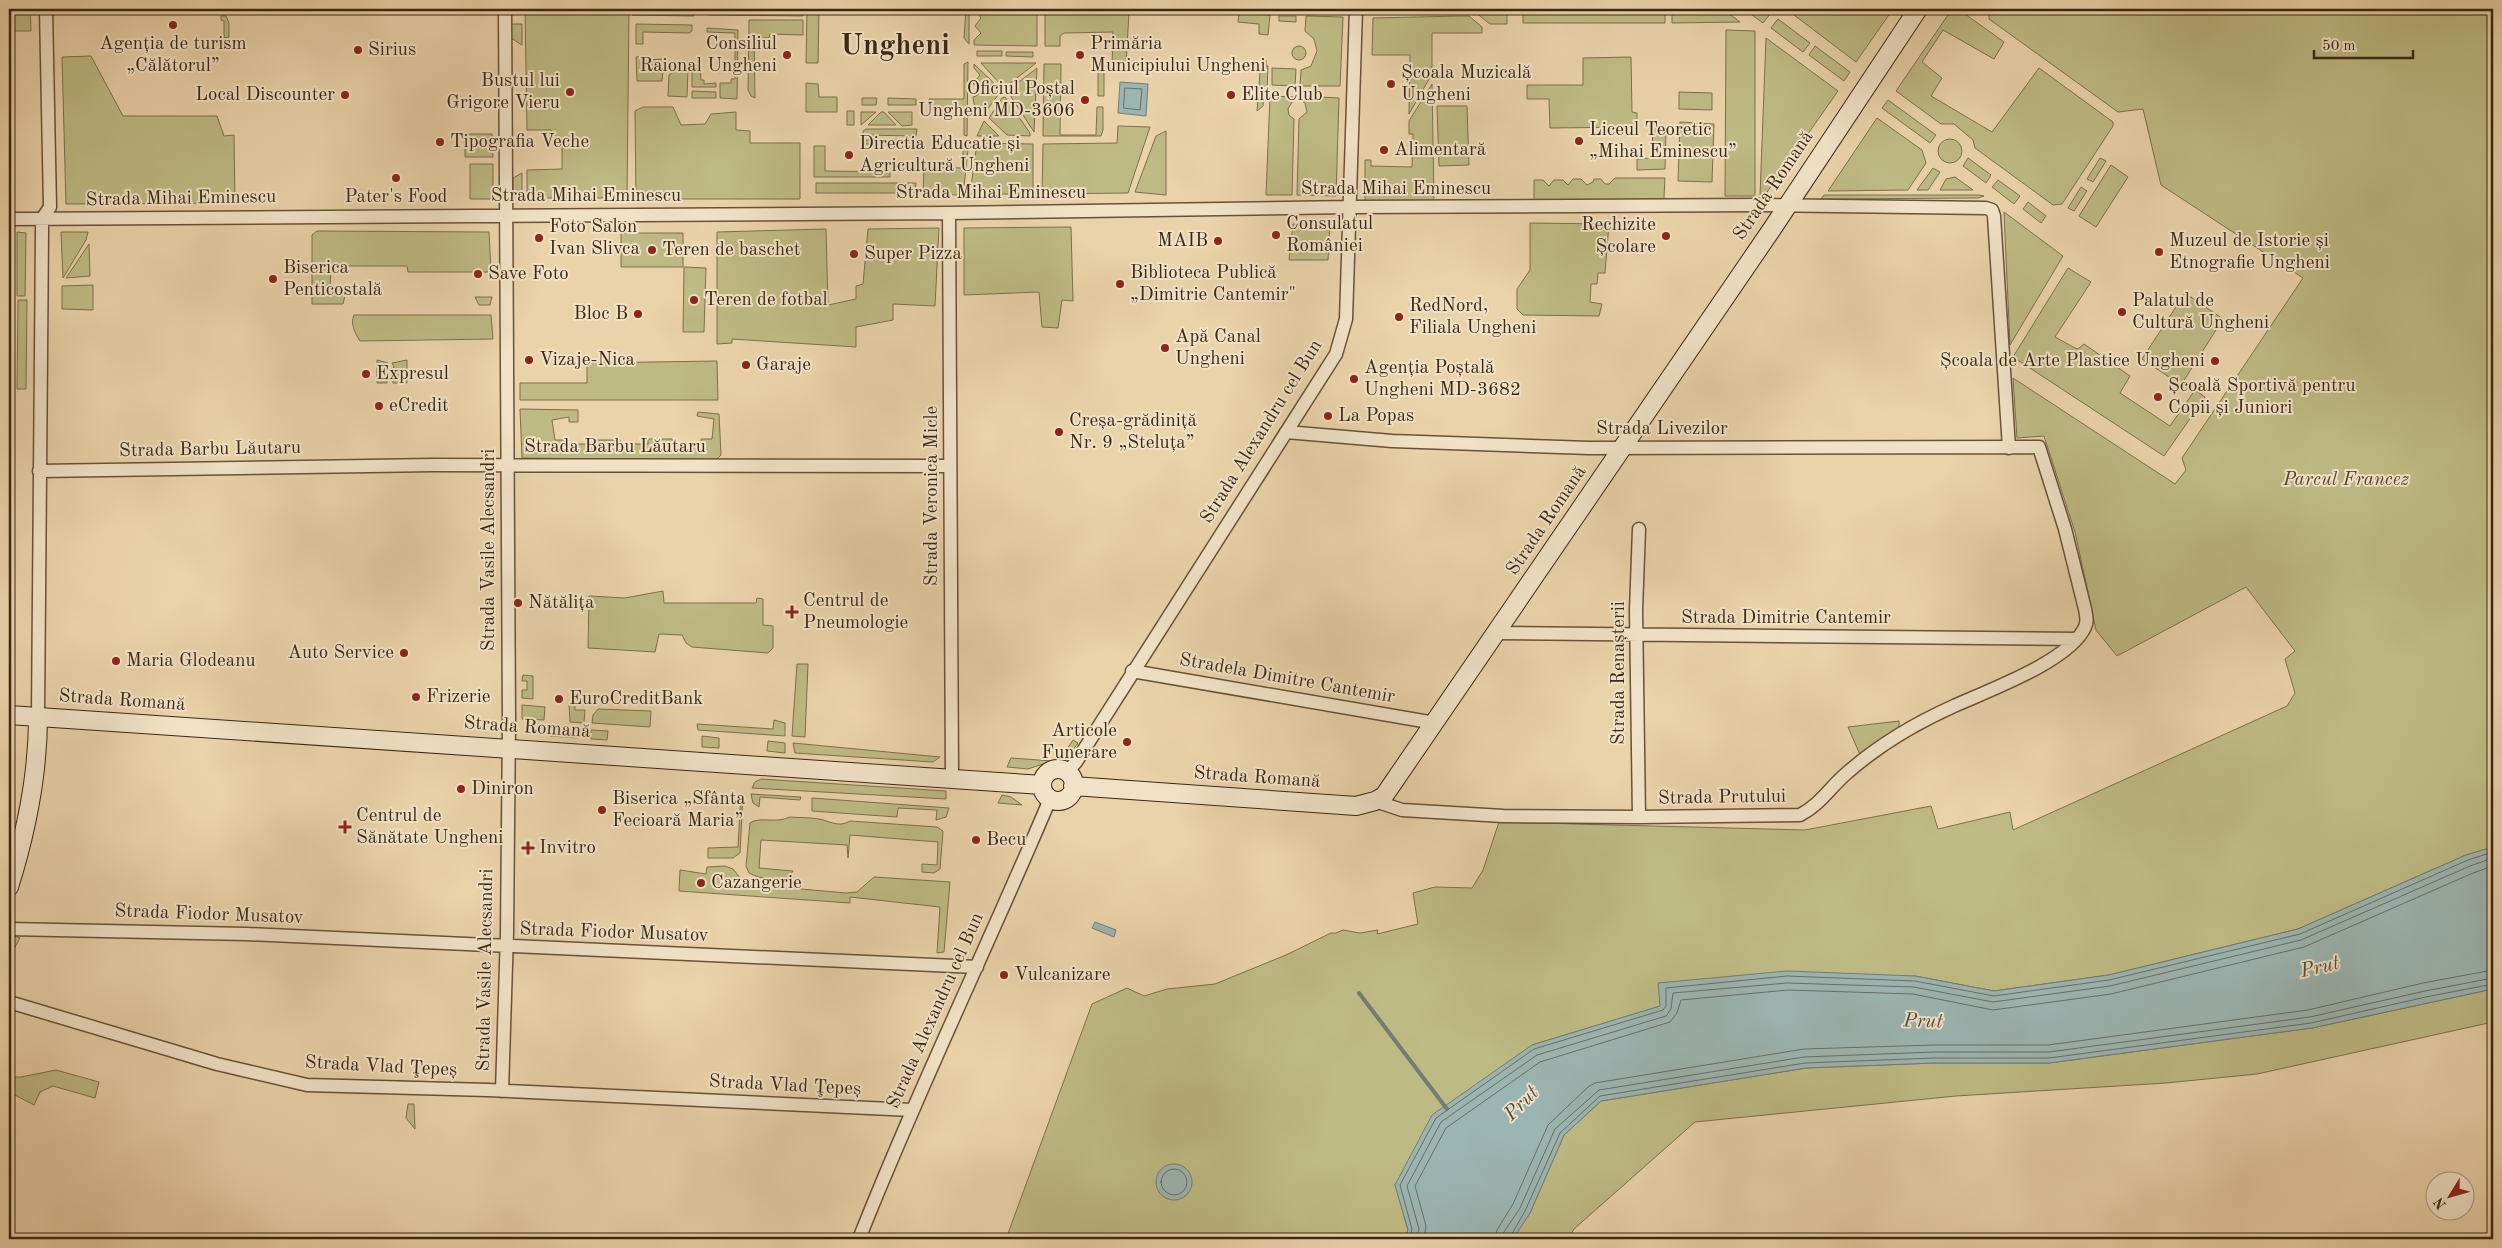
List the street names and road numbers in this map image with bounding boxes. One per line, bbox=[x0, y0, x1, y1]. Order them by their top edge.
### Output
street label: Strada Romană bbox=[1731, 127, 1818, 244]
street label: Strada Mihai Eminescu bbox=[1301, 180, 1491, 199]
street label: Strada Mihai Eminescu bbox=[896, 184, 1086, 203]
street label: Strada Mihai Eminescu bbox=[491, 187, 681, 206]
street label: Strada Mihai Eminescu bbox=[86, 188, 276, 210]
street label: Strada Alexandru cel Bun bbox=[1198, 337, 1326, 527]
street label: Strada Veronica Micle bbox=[923, 406, 942, 586]
street label: Strada Livezilor bbox=[1596, 420, 1728, 439]
street label: Strada Barbu Lăutaru bbox=[524, 438, 706, 457]
street label: Strada Barbu Lăutaru bbox=[119, 439, 301, 461]
street label: Strada Vasile Alecsandri bbox=[480, 449, 499, 651]
street label: Strada Romană bbox=[1504, 462, 1591, 579]
street label: Strada Renașterii bbox=[1610, 601, 1629, 745]
street label: Strada Dimitrie Cantemir bbox=[1681, 609, 1891, 628]
street label: Stradela Dimitre Cantemir bbox=[1178, 651, 1396, 707]
street label: Strada Romană bbox=[58, 687, 187, 715]
street label: Strada Romană bbox=[463, 714, 592, 742]
street label: Strada Romană bbox=[1193, 764, 1322, 792]
street label: Strada Prutului bbox=[1658, 787, 1786, 809]
street label: Strada Vasile Alecsandri bbox=[475, 868, 497, 1072]
street label: Strada Fiodor Musatov bbox=[114, 902, 304, 928]
street label: Strada Alexandru cel Bun bbox=[884, 910, 988, 1112]
street label: Strada Fiodor Musatov bbox=[519, 920, 709, 946]
street label: Strada Vlad Ţepeș bbox=[304, 1054, 458, 1080]
street label: Strada Vlad Ţepeș bbox=[708, 1073, 862, 1099]

